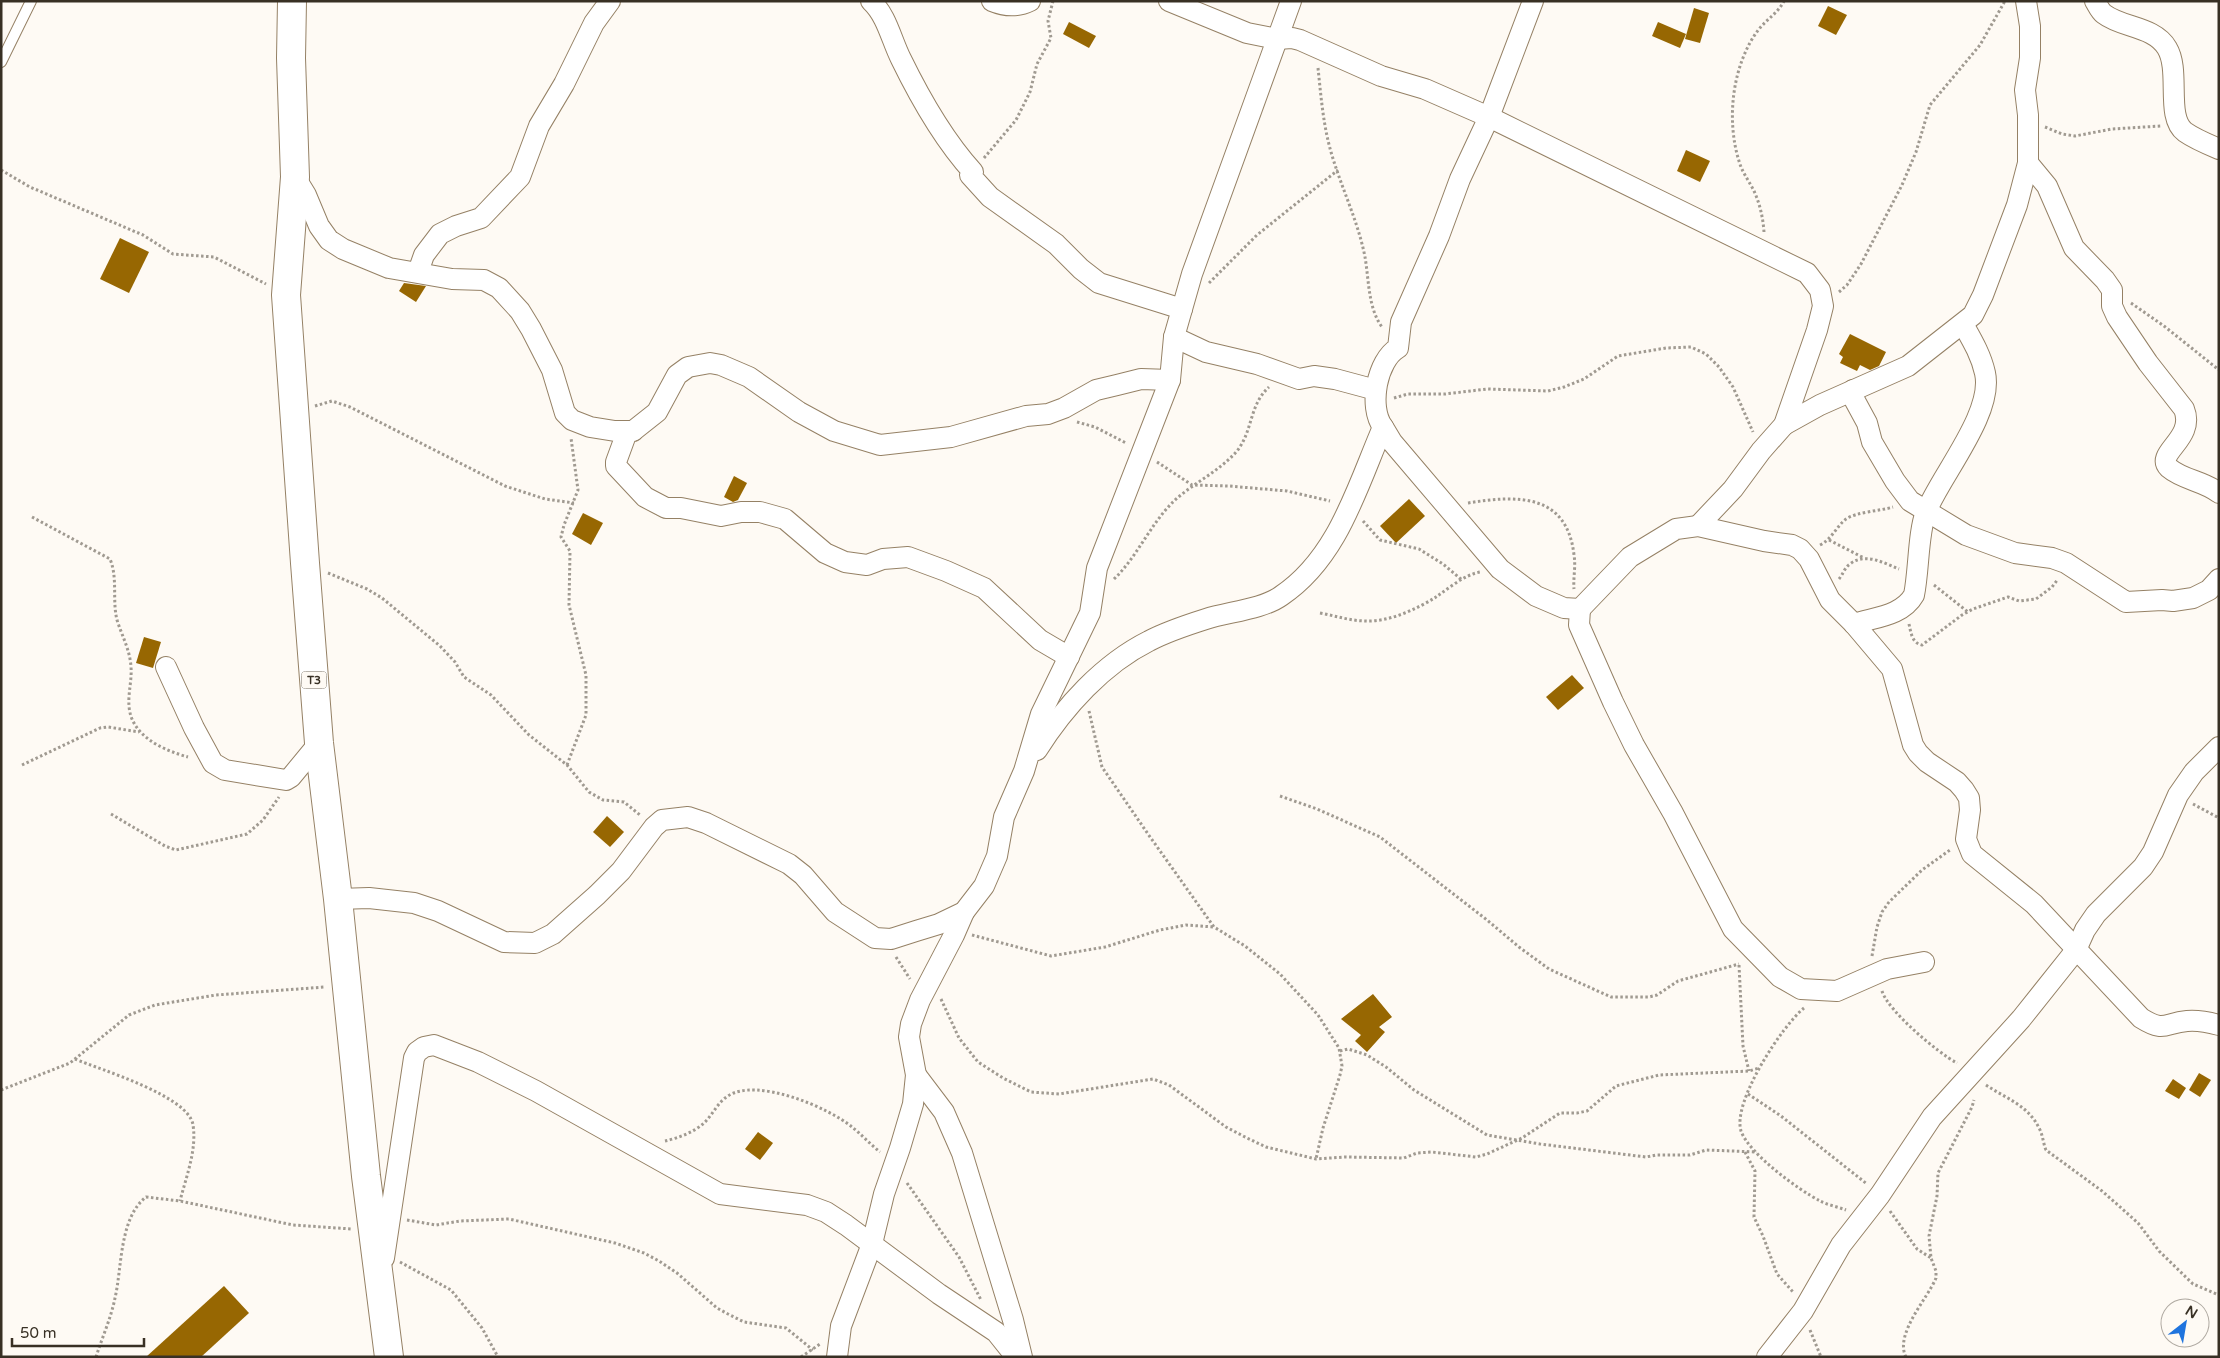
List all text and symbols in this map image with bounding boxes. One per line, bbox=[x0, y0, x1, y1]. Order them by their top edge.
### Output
road number: T3 bbox=[302, 672, 326, 688]
north arrow bbox=[2160, 1298, 2210, 1348]
text: N bbox=[2182, 1302, 2201, 1322]
scale bar bbox=[12, 1316, 145, 1348]
text: 50 m bbox=[20, 1324, 57, 1342]

